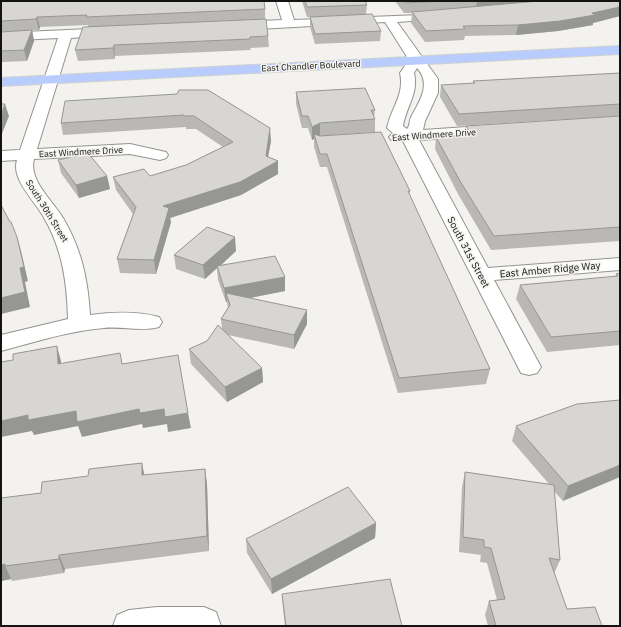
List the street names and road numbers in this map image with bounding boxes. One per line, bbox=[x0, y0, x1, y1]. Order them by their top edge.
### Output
street label: East Chandler Boulevard bbox=[261, 57, 361, 74]
street label: East Windmere Drive bbox=[392, 126, 476, 143]
street label: East Windmere Drive bbox=[39, 144, 123, 159]
street label: South 30th Street bbox=[24, 177, 71, 244]
street label: South 31st Street bbox=[444, 214, 493, 290]
street label: East Amber Ridge Way bbox=[499, 259, 601, 280]

